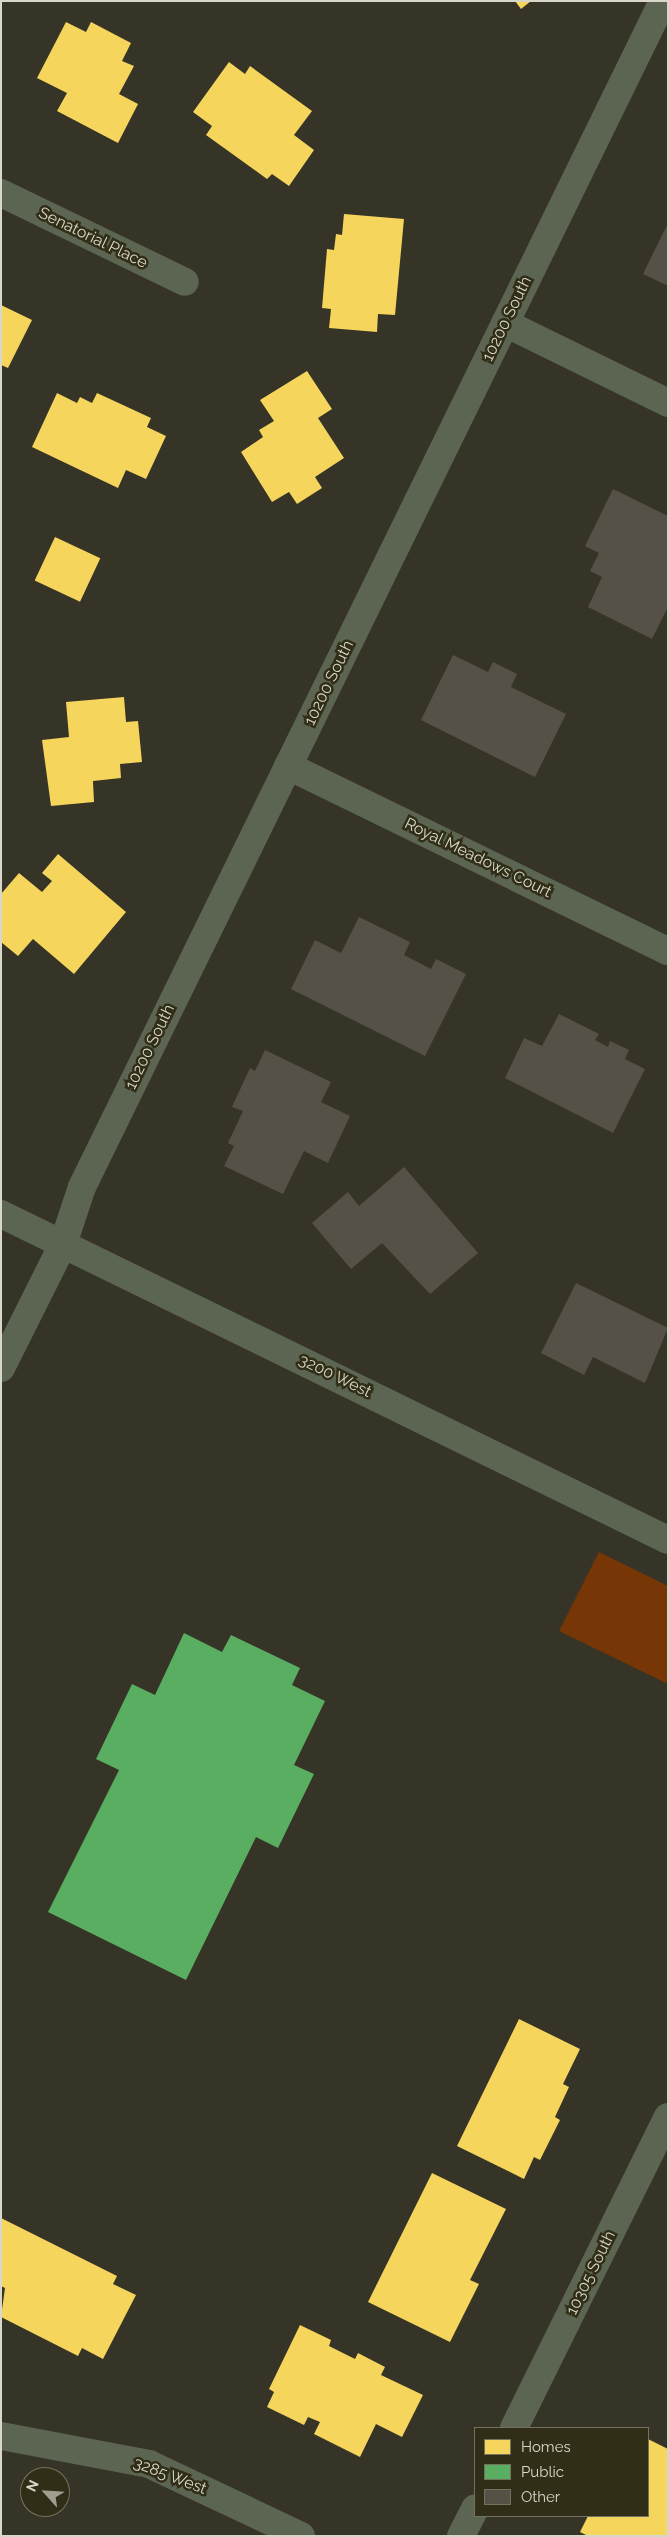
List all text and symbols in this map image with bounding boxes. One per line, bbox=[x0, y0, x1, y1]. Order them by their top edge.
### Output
street label: Senatorial Place bbox=[35, 203, 151, 273]
street label: 10200 South bbox=[478, 273, 536, 365]
street label: 10200 South bbox=[300, 637, 358, 729]
street label: Royal Meadows Court bbox=[401, 814, 555, 902]
street label: 10200 South bbox=[121, 1001, 179, 1093]
street label: 3200 West bbox=[295, 1350, 375, 1402]
street label: 10305 South bbox=[562, 2228, 620, 2318]
legend bbox=[474, 2427, 649, 2517]
text: Homes bbox=[521, 2438, 571, 2456]
street label: 3285 West bbox=[130, 2453, 210, 2499]
text: Public bbox=[521, 2463, 564, 2481]
north arrow bbox=[20, 2467, 70, 2517]
text: N bbox=[23, 2478, 42, 2494]
text: Other bbox=[521, 2488, 560, 2506]

